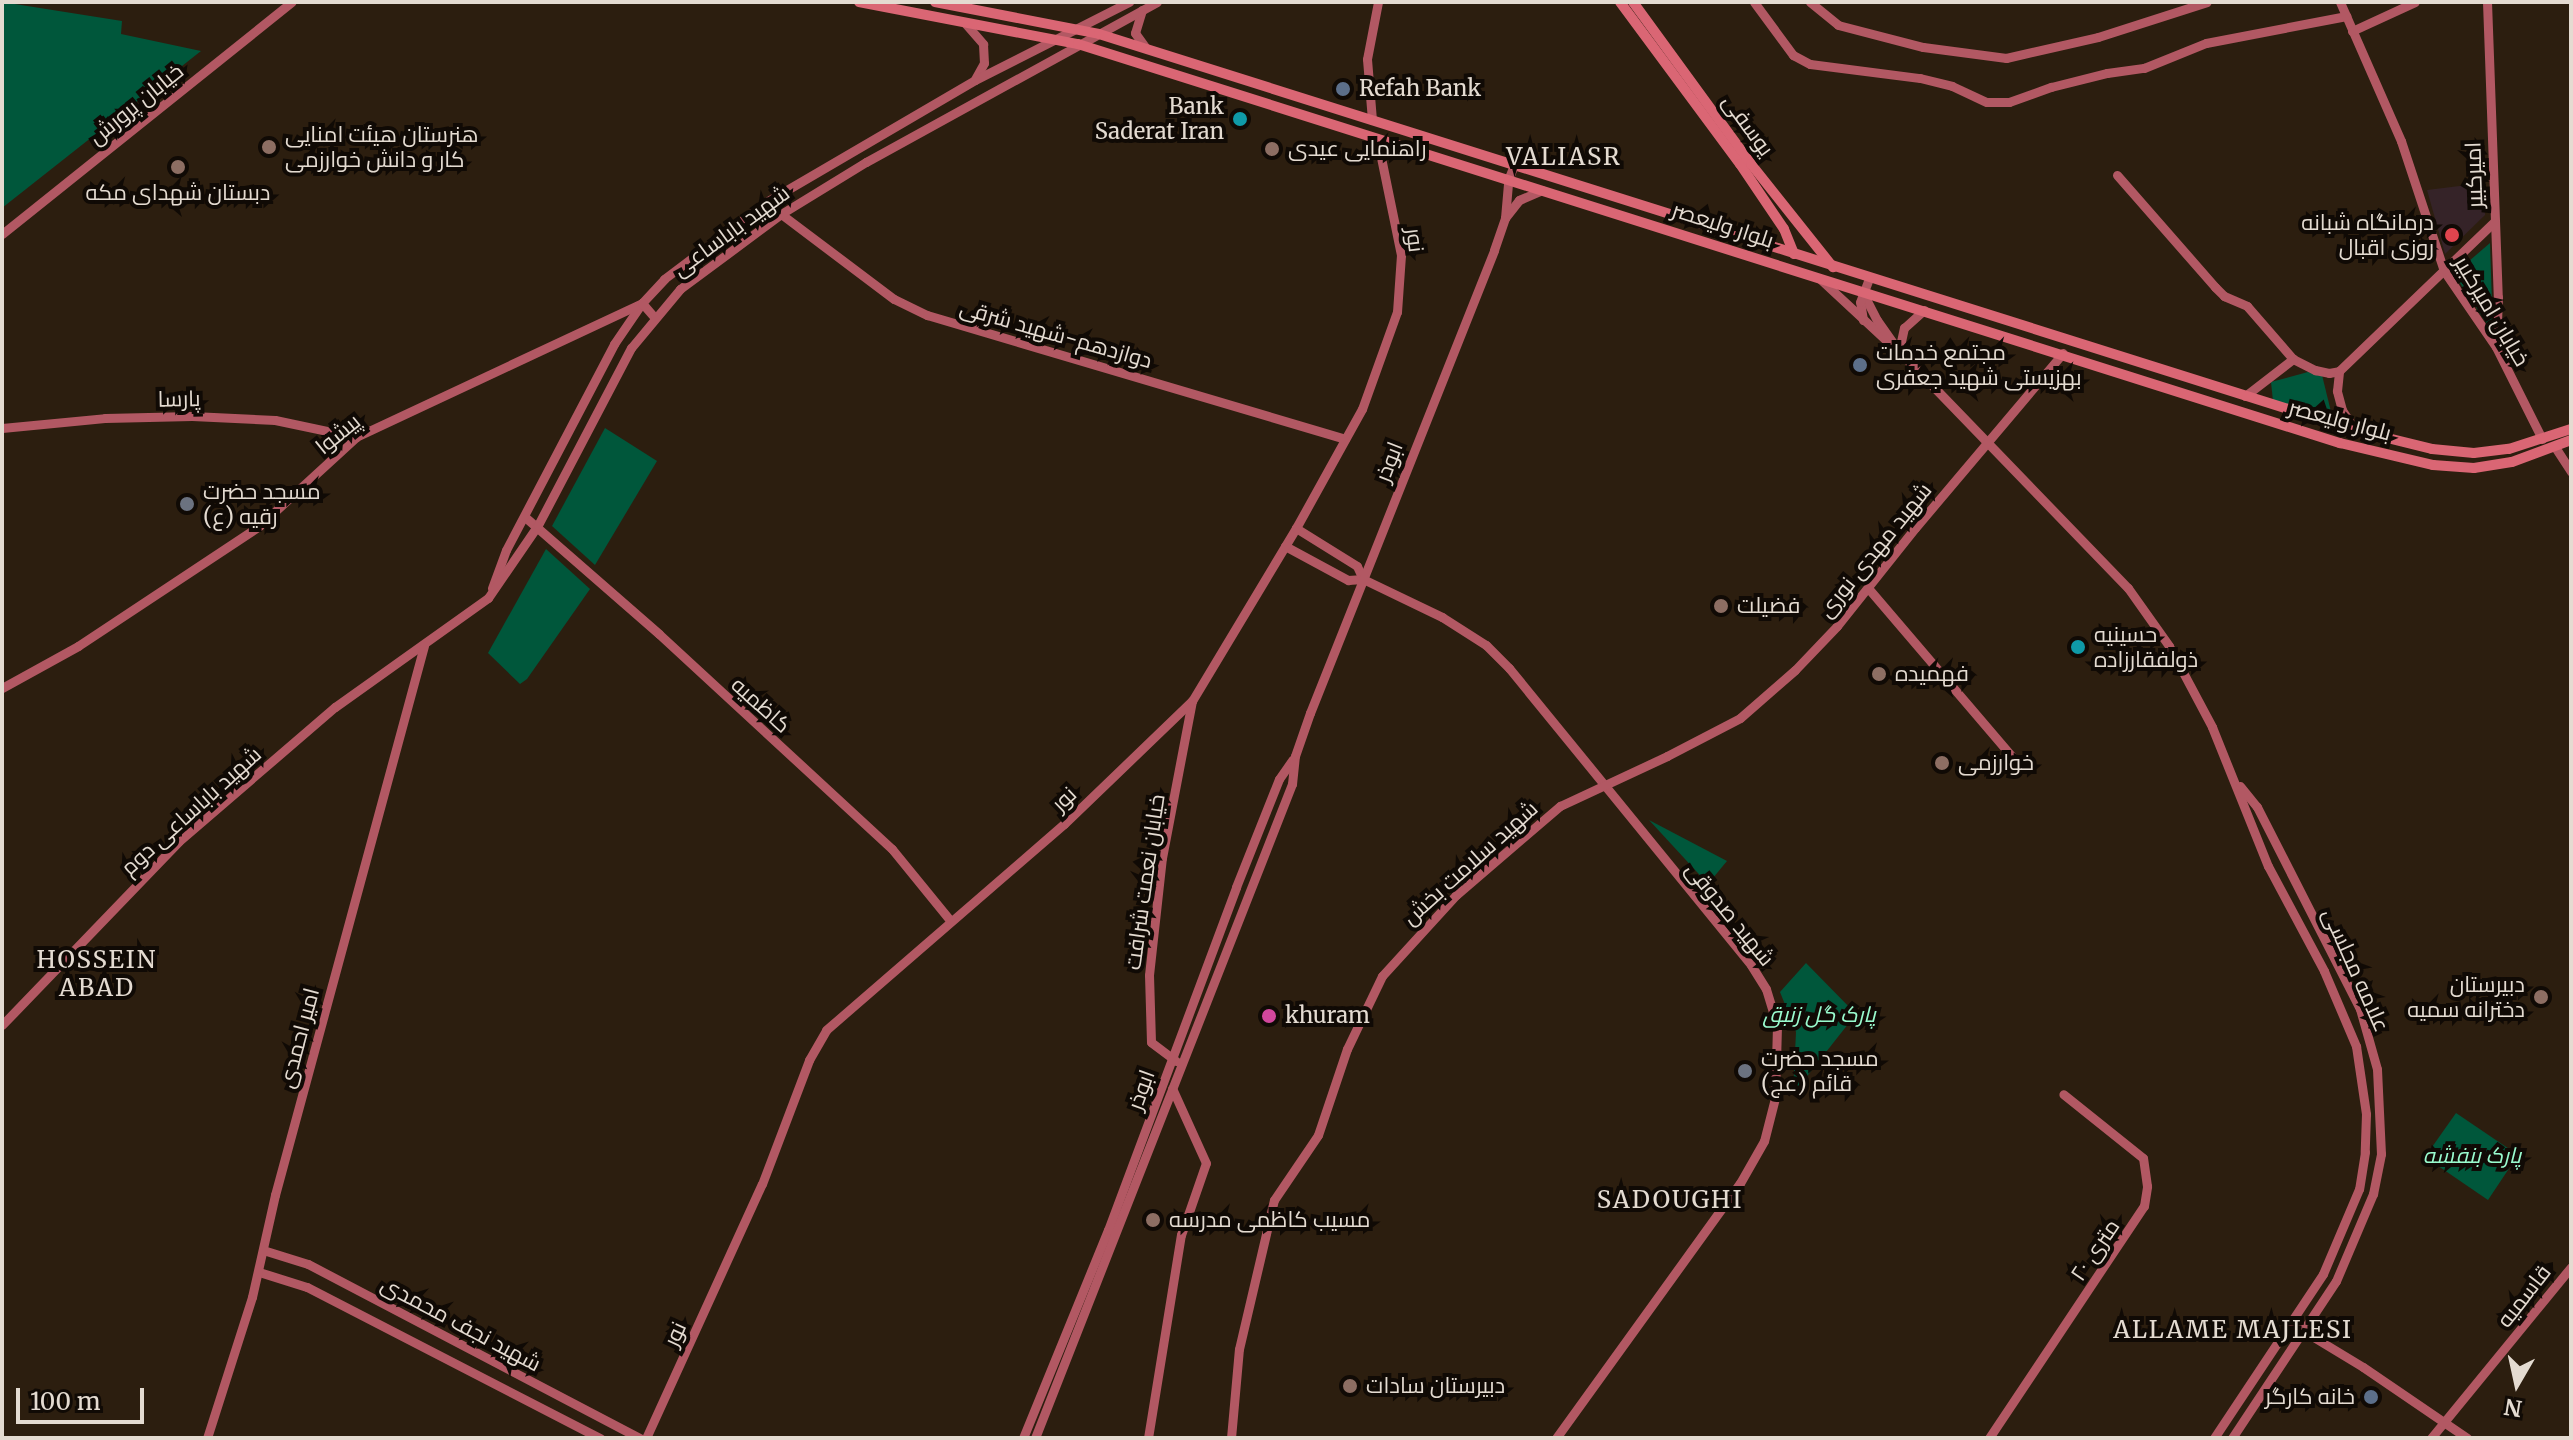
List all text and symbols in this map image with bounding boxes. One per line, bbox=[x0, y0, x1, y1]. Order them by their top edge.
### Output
street label: خیابان پرورش bbox=[83, 58, 189, 150]
place label: Refah Bank bbox=[1359, 76, 1481, 102]
marker: Refah Bank bbox=[1334, 80, 1352, 98]
street label: یوسفی bbox=[1717, 89, 1779, 161]
place label: Bank Saderat Iran bbox=[1095, 93, 1224, 144]
marker: Bank Saderat Iran bbox=[1231, 110, 1249, 128]
place label: هنرستان هیئت امنایی کار و دانش خوارزمی bbox=[285, 121, 479, 172]
place label: راهنمایی عیدی bbox=[1288, 136, 1427, 162]
marker: هنرستان هیئت امنایی کار و دانش خوارزمی bbox=[260, 138, 278, 156]
marker: راهنمایی عیدی bbox=[1263, 140, 1281, 158]
street label: امیرکبیر bbox=[2460, 141, 2488, 209]
district label: VALIASR bbox=[1506, 143, 1622, 171]
marker: دبستان شهدای مکه bbox=[169, 158, 187, 176]
place label: دبستان شهدای مکه bbox=[86, 180, 270, 206]
street label: شهید باباساعی bbox=[667, 180, 795, 282]
street label: بلوار ولیعصر bbox=[1669, 196, 1777, 254]
place label: درمانگاه شبانه روزی اقبال bbox=[2301, 209, 2434, 260]
marker: درمانگاه شبانه روزی اقبال bbox=[2441, 224, 2463, 246]
street label: نور bbox=[1400, 226, 1430, 254]
street label: خیابان امیرکبیر bbox=[2449, 251, 2535, 371]
street label: دوازدهم-شهید شرقی bbox=[957, 294, 1155, 374]
place label: مجتمع خدمات بهزیستی شهید جعفری bbox=[1876, 339, 2082, 390]
marker: مجتمع خدمات بهزیستی شهید جعفری bbox=[1851, 356, 1869, 374]
street label: پارسا bbox=[157, 385, 201, 413]
street label: بلوار ولیعصر bbox=[2286, 394, 2394, 446]
street label: پیشوا bbox=[310, 408, 366, 460]
street label: ابوذر bbox=[1369, 438, 1409, 486]
street label: شهید مهدی نوری bbox=[1813, 477, 1937, 623]
place label: مسجد حضرت رقیه (ع) bbox=[203, 478, 321, 530]
marker: مسجد حضرت رقیه (ع) bbox=[178, 495, 196, 513]
place label: فضیلت bbox=[1737, 593, 1800, 619]
marker: فضیلت bbox=[1712, 597, 1730, 615]
place label: حسینیه ذولفقارزاده bbox=[2094, 621, 2198, 672]
marker: حسینیه ذولفقارزاده bbox=[2069, 638, 2087, 656]
place label: فهمیده bbox=[1895, 661, 1969, 687]
marker: فهمیده bbox=[1870, 665, 1888, 683]
street label: کاظمیه bbox=[726, 672, 796, 738]
street label: شهید باباساعی دوم bbox=[115, 741, 267, 881]
place label: خوارزمی bbox=[1958, 750, 2034, 776]
marker: خوارزمی bbox=[1933, 754, 1951, 772]
street label: نور bbox=[1046, 781, 1082, 817]
street label: خیابان نعمت شرافت bbox=[1120, 793, 1170, 971]
street label: شهید سلامت بخش bbox=[1397, 795, 1543, 931]
street label: شهید صدوقی bbox=[1680, 857, 1780, 971]
street label: علامه مجلسی bbox=[2317, 904, 2395, 1036]
district label: HOSSEIN ABAD bbox=[37, 946, 157, 1002]
place label: دبیرستان دخترانه سمیه bbox=[2407, 971, 2525, 1022]
street label: امیر احمدی bbox=[273, 985, 325, 1091]
marker: دبیرستان دخترانه سمیه bbox=[2532, 988, 2550, 1006]
park label: پارک گل زنبق bbox=[1762, 1002, 1876, 1028]
place label: khuram bbox=[1285, 1003, 1370, 1029]
marker: khuram bbox=[1260, 1007, 1278, 1025]
place label: مسجد حضرت قائم (عج) bbox=[1761, 1045, 1879, 1096]
marker: مسجد حضرت قائم (عج) bbox=[1736, 1062, 1754, 1080]
street label: ابوذر bbox=[1122, 1066, 1160, 1114]
park label: پارک بنفشه bbox=[2423, 1143, 2521, 1169]
district label: SADOUGHI bbox=[1597, 1186, 1743, 1214]
place label: مسیب کاظمی مدرسه bbox=[1169, 1207, 1370, 1233]
marker: مسیب کاظمی مدرسه bbox=[1144, 1211, 1162, 1229]
street label: ۲۰ متری bbox=[2065, 1214, 2125, 1286]
street label: قاسمیه bbox=[2491, 1259, 2557, 1333]
street label: شهید نجف محمدی bbox=[376, 1271, 546, 1377]
district label: ALLAME MAJLESI bbox=[2113, 1316, 2353, 1344]
street label: نور bbox=[658, 1317, 692, 1351]
north arrow bbox=[2477, 1344, 2557, 1424]
scale bar bbox=[20, 1372, 148, 1422]
place label: دبیرستان سادات bbox=[1366, 1373, 1505, 1399]
marker: دبیرستان سادات bbox=[1341, 1377, 1359, 1395]
place label: خانه کارگر bbox=[2265, 1384, 2355, 1410]
text: 100 m bbox=[30, 1386, 100, 1417]
marker: خانه کارگر bbox=[2362, 1388, 2380, 1406]
text: N bbox=[2502, 1393, 2524, 1423]

